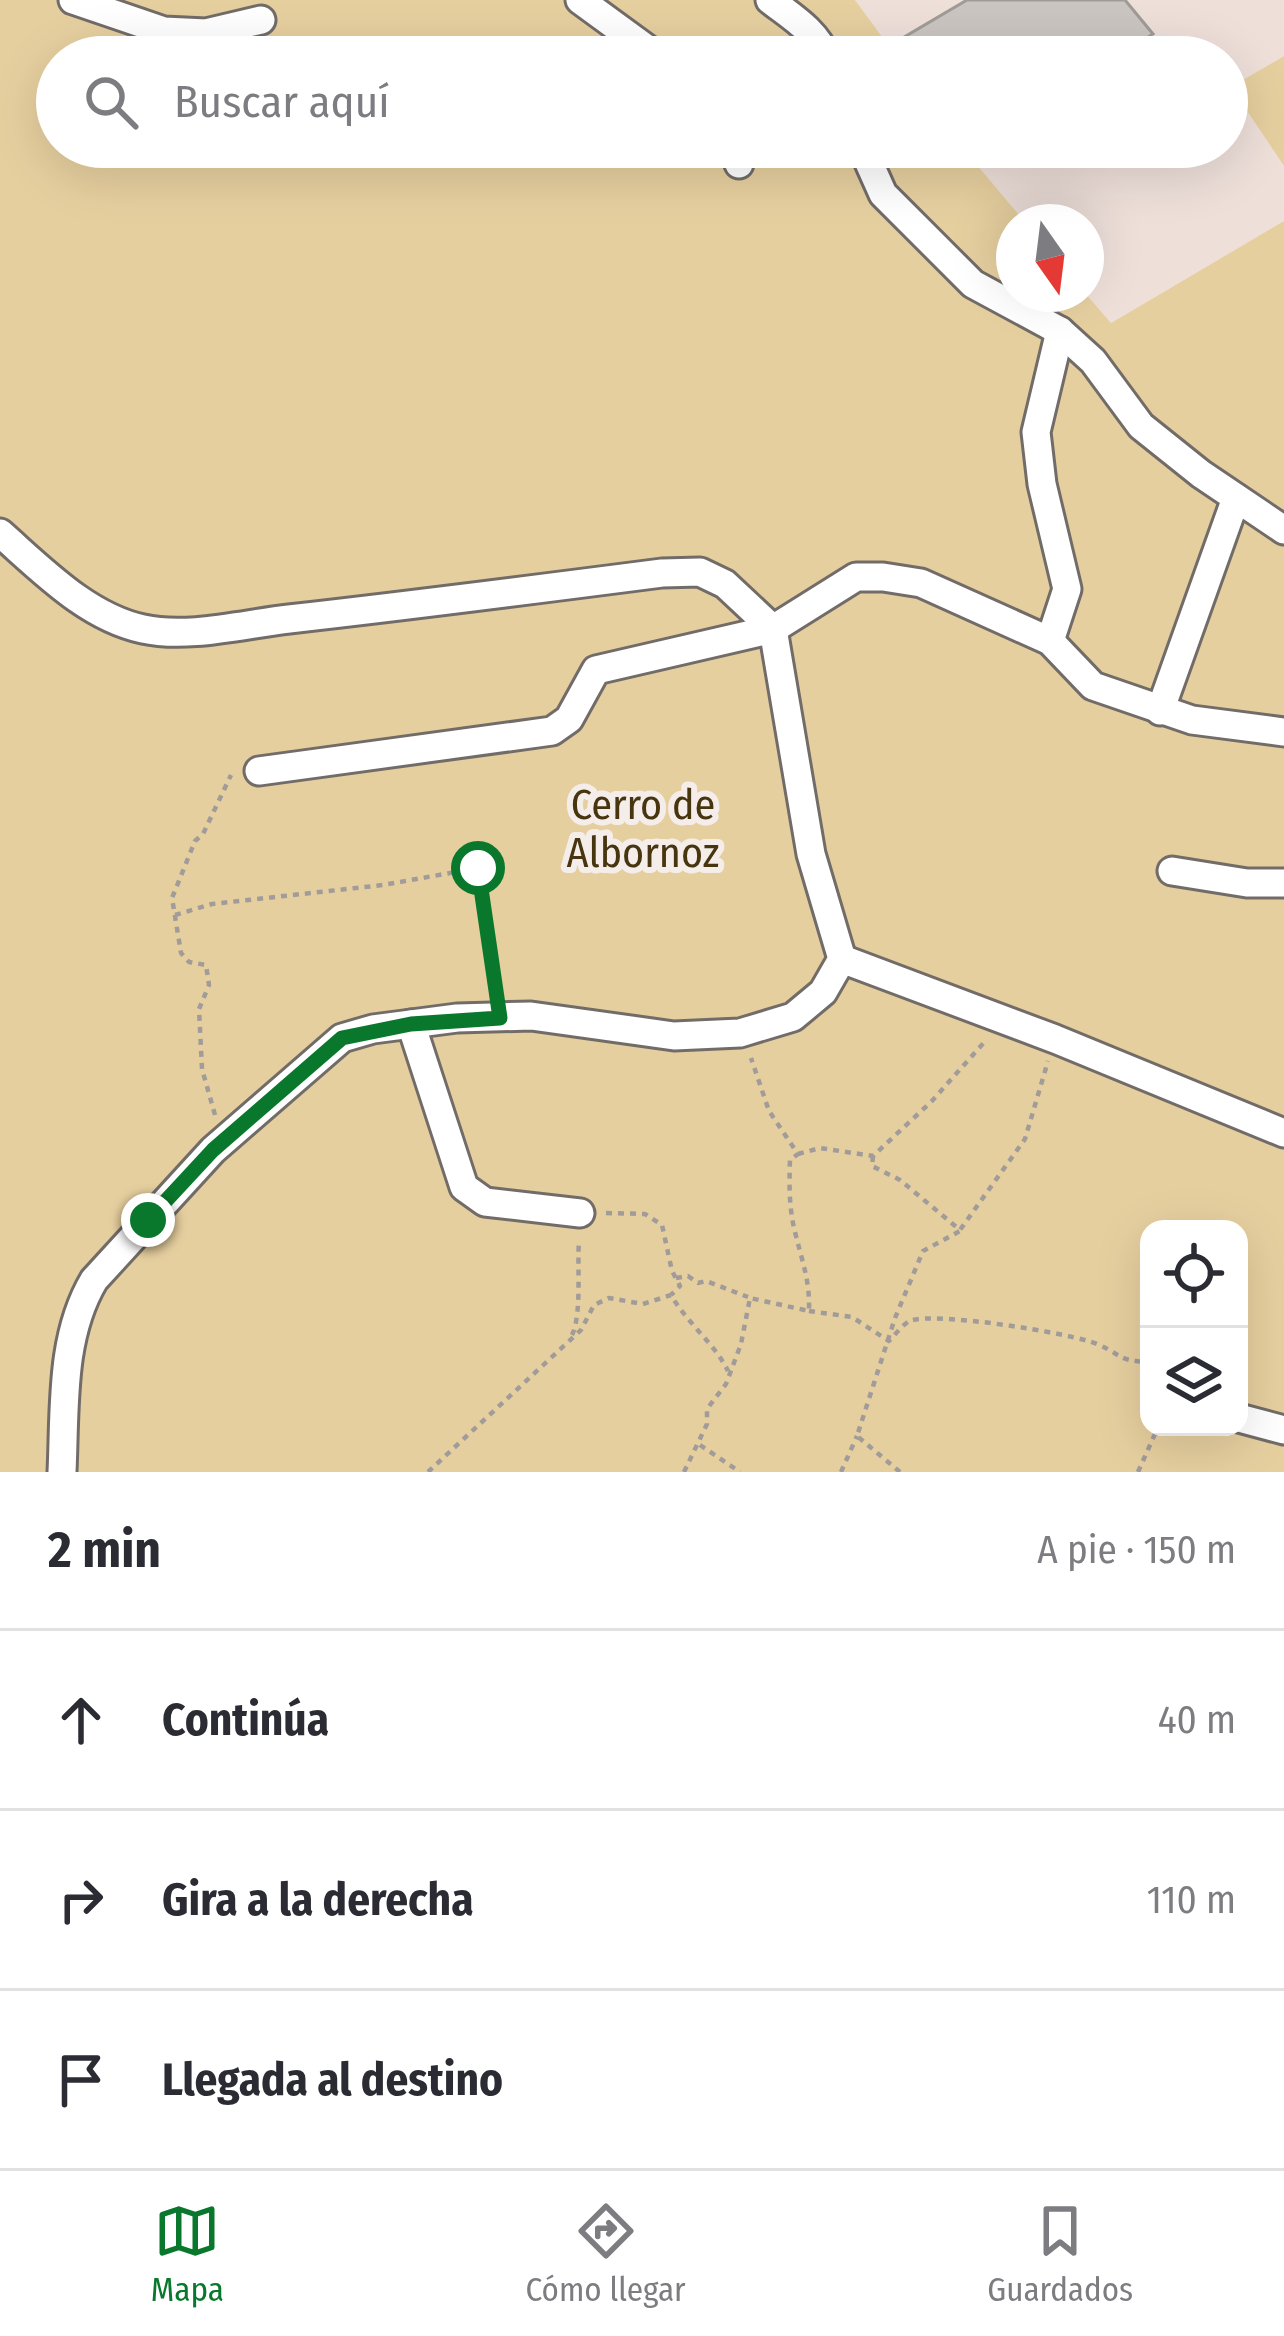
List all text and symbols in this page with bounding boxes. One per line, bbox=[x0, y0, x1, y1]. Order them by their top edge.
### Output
search box bbox=[36, 36, 1248, 168]
icon: search bbox=[78, 69, 144, 135]
text: Buscar aquí bbox=[174, 75, 390, 129]
north arrow bbox=[996, 204, 1104, 312]
park label: Cerro de Albornoz bbox=[567, 780, 719, 878]
route start bbox=[451, 841, 505, 895]
route end bbox=[121, 1193, 175, 1247]
map controls bbox=[1140, 1220, 1248, 1436]
button: locate bbox=[1140, 1220, 1248, 1328]
button: layers bbox=[1140, 1328, 1248, 1436]
text: 2 min bbox=[48, 1519, 161, 1581]
text: A pie · 150 m bbox=[1037, 1527, 1236, 1573]
icon: ahead bbox=[48, 1687, 114, 1753]
text: Continúa bbox=[162, 1693, 329, 1747]
text: 40 m bbox=[1158, 1697, 1236, 1743]
icon: right bbox=[48, 1867, 114, 1933]
text: Gira a la derecha bbox=[162, 1873, 474, 1927]
text: 110 m bbox=[1147, 1877, 1236, 1923]
icon: arrive bbox=[48, 2047, 114, 2113]
text: Llegada al destino bbox=[162, 2053, 503, 2107]
tab: Mapa bbox=[151, 2198, 224, 2310]
tab: Cómo llegar bbox=[526, 2198, 686, 2310]
tab: Guardados bbox=[987, 2198, 1133, 2310]

